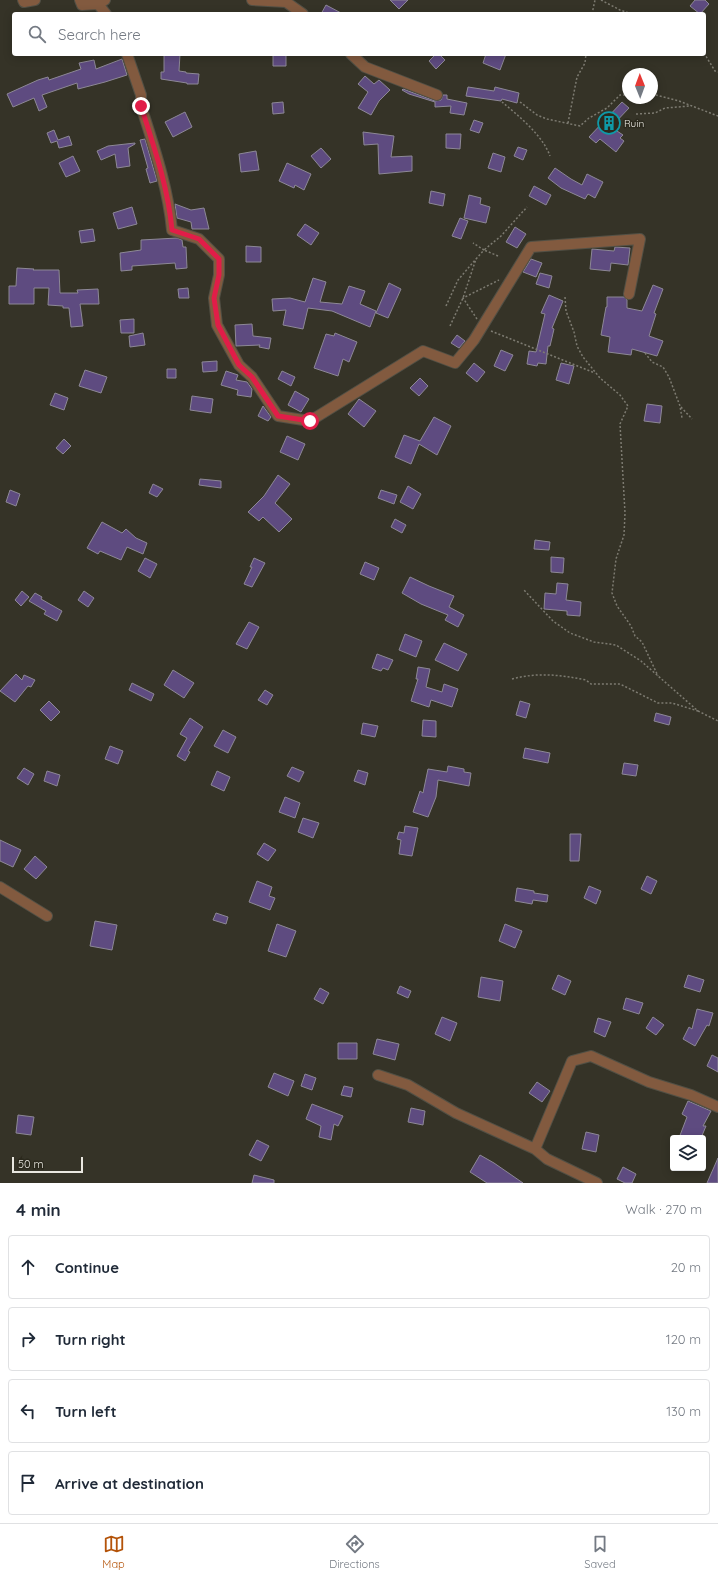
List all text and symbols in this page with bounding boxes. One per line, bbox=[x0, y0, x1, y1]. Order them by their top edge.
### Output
search box bbox=[12, 12, 706, 56]
icon: search bbox=[26, 23, 48, 45]
text: Search here bbox=[58, 25, 141, 44]
north arrow bbox=[622, 68, 658, 104]
route end bbox=[132, 97, 150, 115]
building icon: Ruin bbox=[596, 110, 622, 136]
place label: Ruin bbox=[624, 117, 644, 130]
route start bbox=[301, 412, 319, 430]
map controls bbox=[670, 1135, 706, 1171]
button: layers bbox=[670, 1135, 706, 1171]
scale bar bbox=[12, 1155, 83, 1174]
text: 50 m bbox=[18, 1157, 44, 1171]
text: 4 min bbox=[16, 1199, 61, 1220]
text: Walk · 270 m bbox=[625, 1201, 702, 1217]
icon: ahead bbox=[17, 1256, 39, 1278]
text: Continue bbox=[55, 1258, 119, 1277]
text: 20 m bbox=[671, 1259, 701, 1275]
icon: right bbox=[17, 1328, 39, 1350]
text: Turn right bbox=[55, 1330, 126, 1349]
text: 120 m bbox=[666, 1331, 701, 1347]
icon: left bbox=[17, 1400, 39, 1422]
text: Turn left bbox=[55, 1402, 117, 1421]
text: 130 m bbox=[666, 1403, 701, 1419]
icon: arrive bbox=[17, 1472, 39, 1494]
text: Arrive at destination bbox=[55, 1474, 204, 1493]
tab: Map bbox=[102, 1533, 125, 1571]
tab: Directions bbox=[329, 1533, 380, 1571]
tab: Saved bbox=[584, 1533, 616, 1571]

